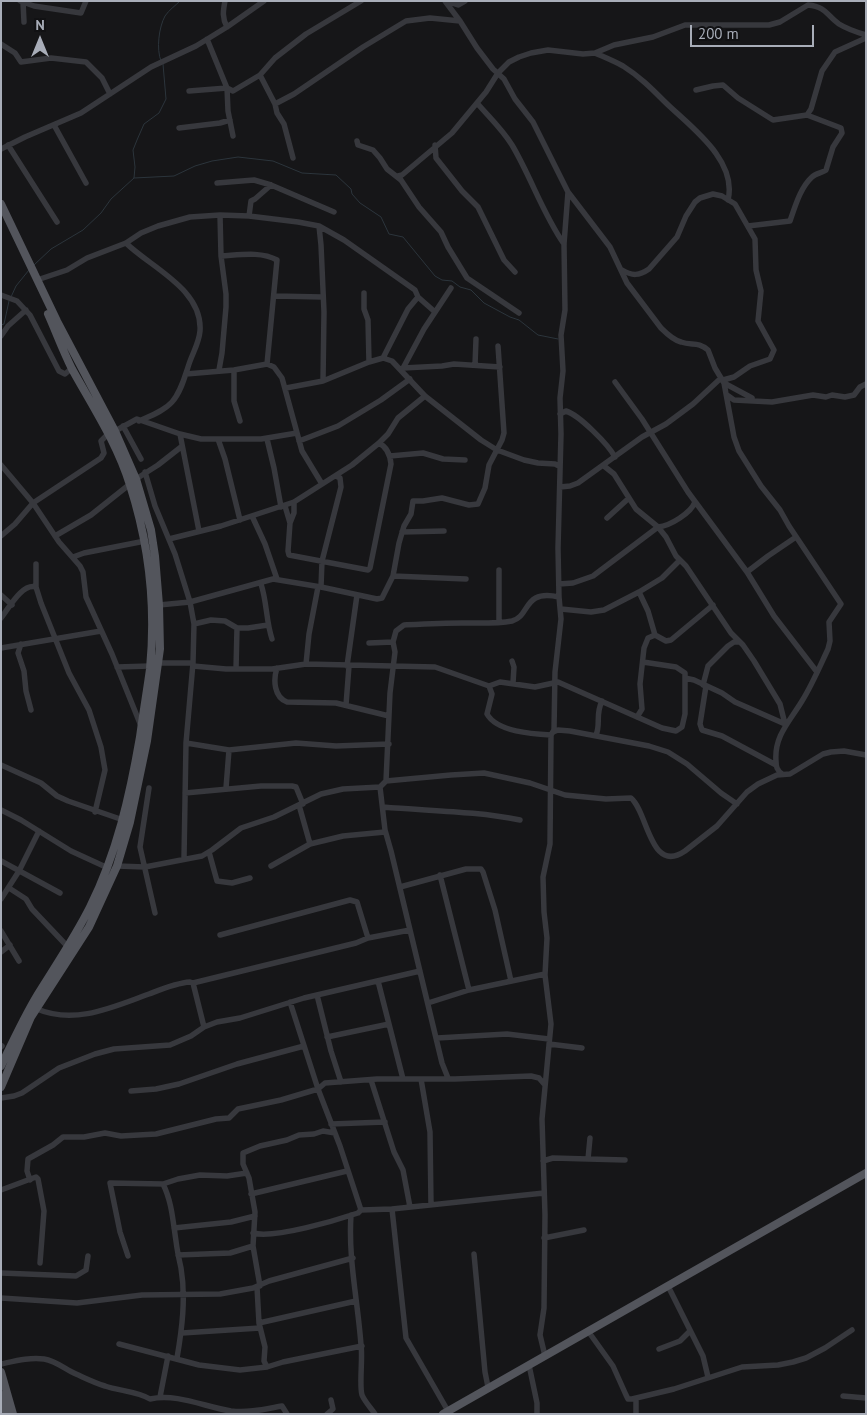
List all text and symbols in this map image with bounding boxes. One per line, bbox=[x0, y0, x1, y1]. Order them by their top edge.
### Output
north arrow bbox=[15, 15, 65, 65]
scale bar bbox=[692, 15, 816, 47]
text: N bbox=[35, 16, 45, 34]
text: 200 m bbox=[698, 24, 739, 43]

